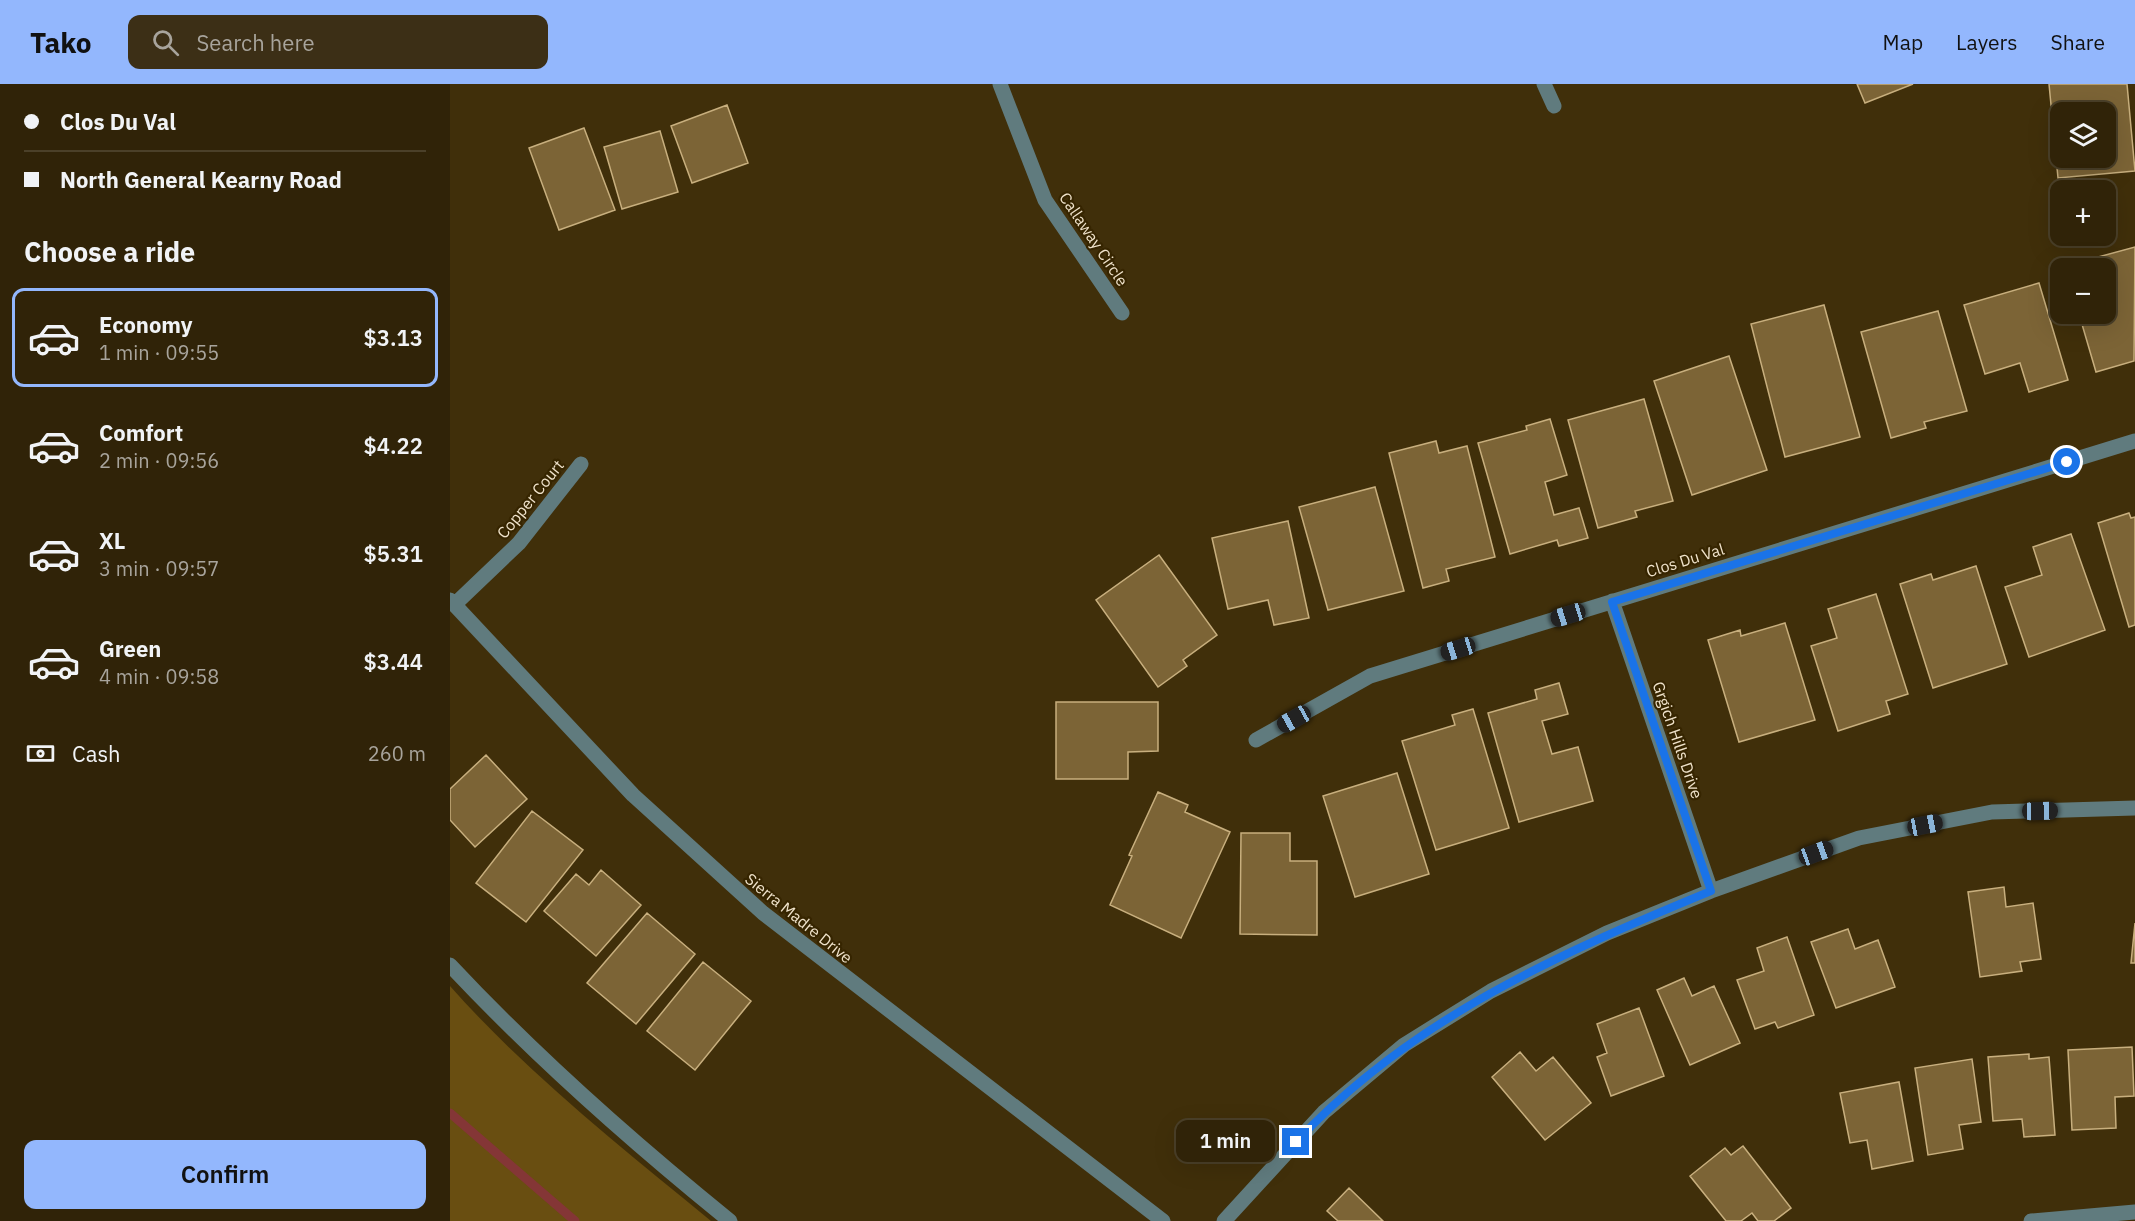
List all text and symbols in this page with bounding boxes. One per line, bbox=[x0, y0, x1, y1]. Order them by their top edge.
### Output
search box bbox=[128, 15, 548, 69]
text: Tako bbox=[30, 24, 92, 61]
icon: search bbox=[149, 26, 182, 59]
text: Search here bbox=[197, 28, 314, 57]
text: Map bbox=[1883, 28, 1923, 56]
text: Layers bbox=[1956, 28, 2018, 56]
text: Share bbox=[2051, 28, 2105, 56]
map controls bbox=[2050, 102, 2116, 324]
button: layers bbox=[2050, 102, 2116, 168]
text: Clos Du Val bbox=[60, 107, 176, 136]
text: North General Kearny Road bbox=[60, 165, 342, 194]
button: + bbox=[2050, 180, 2116, 246]
street label: Callaway Circle bbox=[1055, 188, 1133, 290]
text: Choose a ride bbox=[24, 234, 195, 269]
button: − bbox=[2050, 258, 2116, 324]
text: Economy bbox=[99, 310, 193, 339]
icon: car bbox=[27, 311, 81, 365]
text: $3.13 bbox=[364, 323, 423, 352]
text: 1 min · 09:55 bbox=[99, 339, 219, 366]
text: Comfort bbox=[99, 418, 183, 447]
icon: car bbox=[27, 419, 81, 473]
text: $4.22 bbox=[364, 431, 423, 460]
text: 2 min · 09:56 bbox=[99, 447, 219, 474]
route start bbox=[2053, 448, 2080, 475]
street label: Copper Court bbox=[492, 456, 568, 542]
text: XL bbox=[99, 526, 125, 555]
icon: car bbox=[27, 527, 81, 581]
text: $5.31 bbox=[364, 539, 423, 568]
street label: Clos Du Val bbox=[1644, 539, 1726, 581]
text: 3 min · 09:57 bbox=[99, 555, 219, 582]
car bbox=[1548, 601, 1588, 629]
text: Green bbox=[99, 634, 161, 663]
icon: car bbox=[27, 635, 81, 689]
car bbox=[1438, 635, 1478, 663]
text: $3.44 bbox=[364, 647, 423, 676]
text: 4 min · 09:58 bbox=[99, 663, 219, 690]
street label: Grgich Hills Drive bbox=[1649, 679, 1707, 801]
car bbox=[1274, 702, 1314, 736]
icon: cash bbox=[24, 737, 57, 770]
text: Cash bbox=[72, 739, 121, 768]
text: 260 m bbox=[368, 740, 426, 767]
car bbox=[2022, 802, 2058, 820]
car bbox=[1906, 813, 1944, 837]
car bbox=[1796, 838, 1836, 868]
street label: Sierra Madre Drive bbox=[741, 869, 857, 968]
callout: 1 min bbox=[1176, 1121, 1275, 1163]
text: 1 min bbox=[1200, 1127, 1251, 1154]
route end bbox=[1282, 1128, 1309, 1155]
button: Confirm bbox=[24, 1140, 426, 1209]

